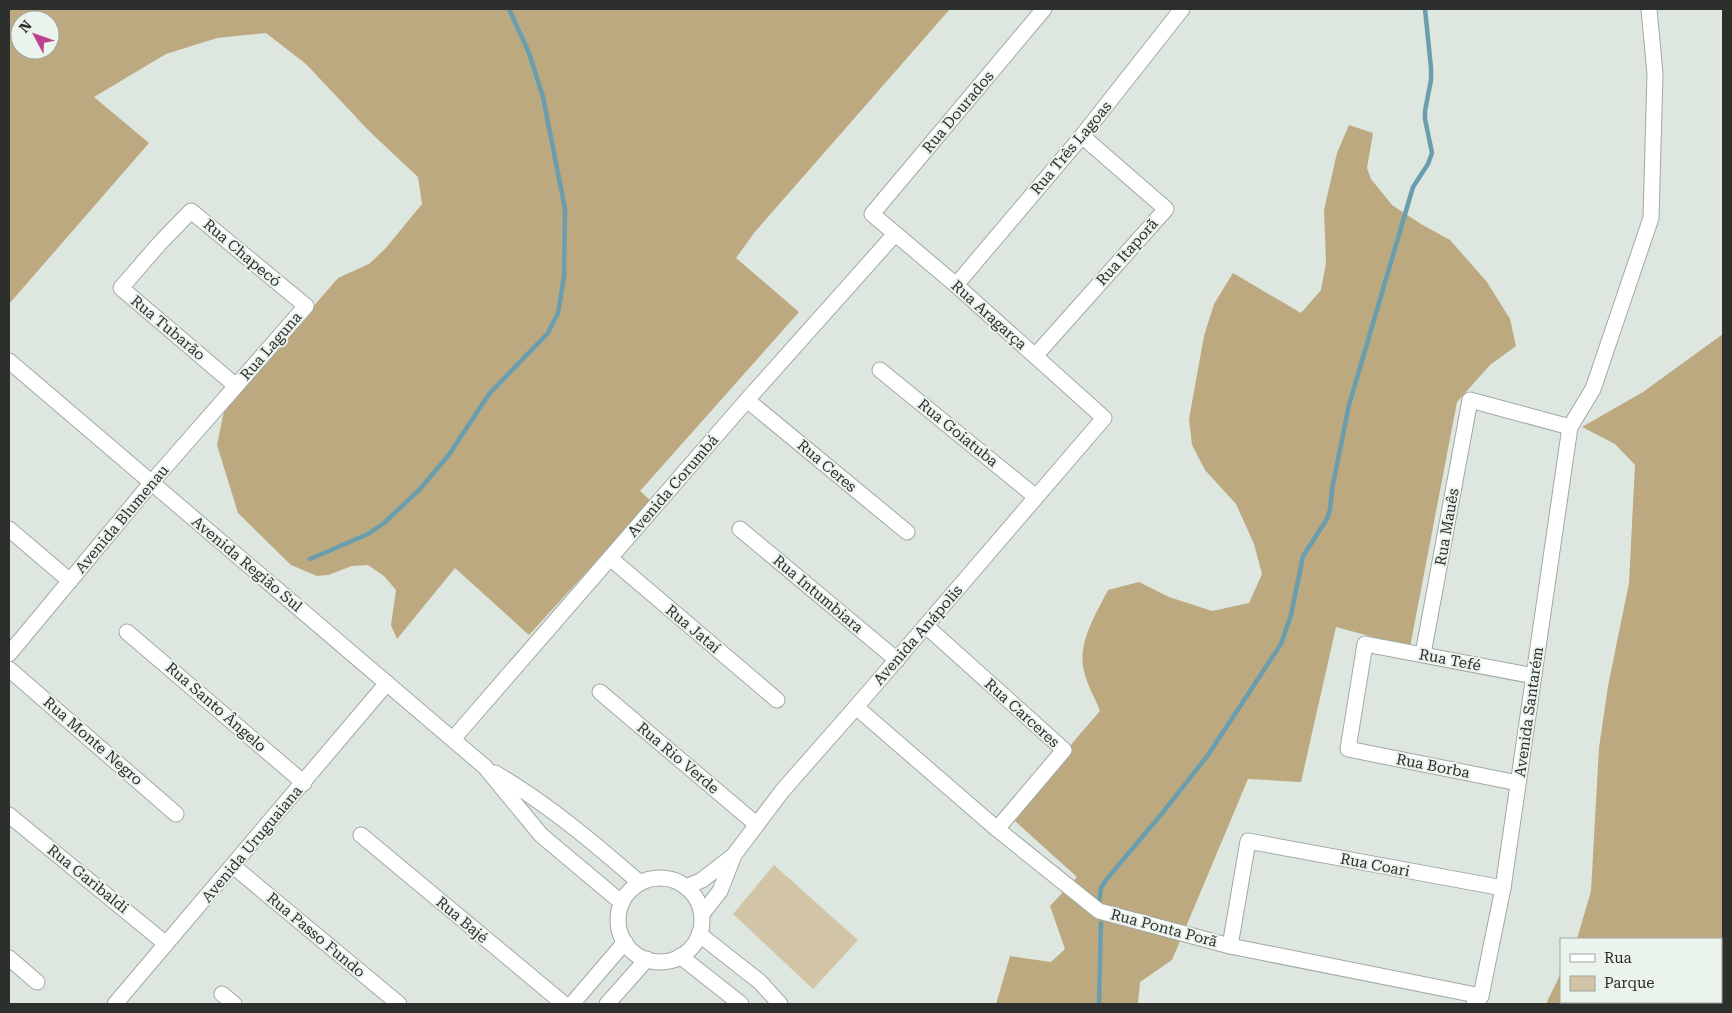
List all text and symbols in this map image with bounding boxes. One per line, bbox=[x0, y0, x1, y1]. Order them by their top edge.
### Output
north arrow bbox=[10, 10, 60, 60]
text: N bbox=[16, 17, 35, 36]
street label: Rua Dourados bbox=[918, 67, 998, 157]
street label: Rua Três Lagoas bbox=[1027, 98, 1115, 198]
street label: Rua Chapecó bbox=[200, 215, 284, 291]
street label: Rua Itaporã bbox=[1092, 215, 1162, 289]
street label: Rua Aragarça bbox=[948, 277, 1030, 353]
street label: Rua Tubarão bbox=[127, 292, 209, 364]
street label: Rua Laguna bbox=[236, 308, 306, 384]
street label: Rua Goiatuba bbox=[914, 395, 1002, 471]
street label: Avenida Corumbá bbox=[624, 431, 722, 541]
street label: Rua Ceres bbox=[794, 436, 860, 496]
street label: Avenida Blumenau bbox=[71, 461, 173, 577]
street label: Rua Mauês bbox=[1431, 487, 1463, 567]
street label: Avenida Região Sul bbox=[188, 513, 306, 616]
street label: Rua Intumbiara bbox=[769, 551, 867, 637]
street label: Avenida Anápolis bbox=[870, 581, 966, 689]
street label: Rua Jataí bbox=[662, 601, 724, 657]
street label: Rua Tefé bbox=[1418, 645, 1482, 675]
street label: Avenida Santarém bbox=[1511, 645, 1547, 778]
street label: Rua Santo Ângelo bbox=[162, 658, 270, 756]
street label: Rua Carceres bbox=[981, 675, 1063, 751]
street label: Rua Monte Negro bbox=[40, 693, 146, 789]
street label: Rua Rio Verde bbox=[633, 719, 723, 797]
street label: Rua Borba bbox=[1395, 750, 1471, 782]
street label: Avenida Uruguaiana bbox=[198, 782, 306, 906]
street label: Rua Garibaldi bbox=[44, 841, 132, 917]
street label: Rua Coari bbox=[1339, 849, 1411, 881]
street label: Rua Passo Fundo bbox=[263, 889, 369, 981]
street label: Rua Bajé bbox=[432, 893, 492, 947]
street label: Rua Ponta Porã bbox=[1109, 905, 1219, 951]
legend bbox=[1560, 938, 1722, 1003]
text: Rua bbox=[1604, 949, 1632, 967]
text: Parque bbox=[1604, 974, 1655, 992]

